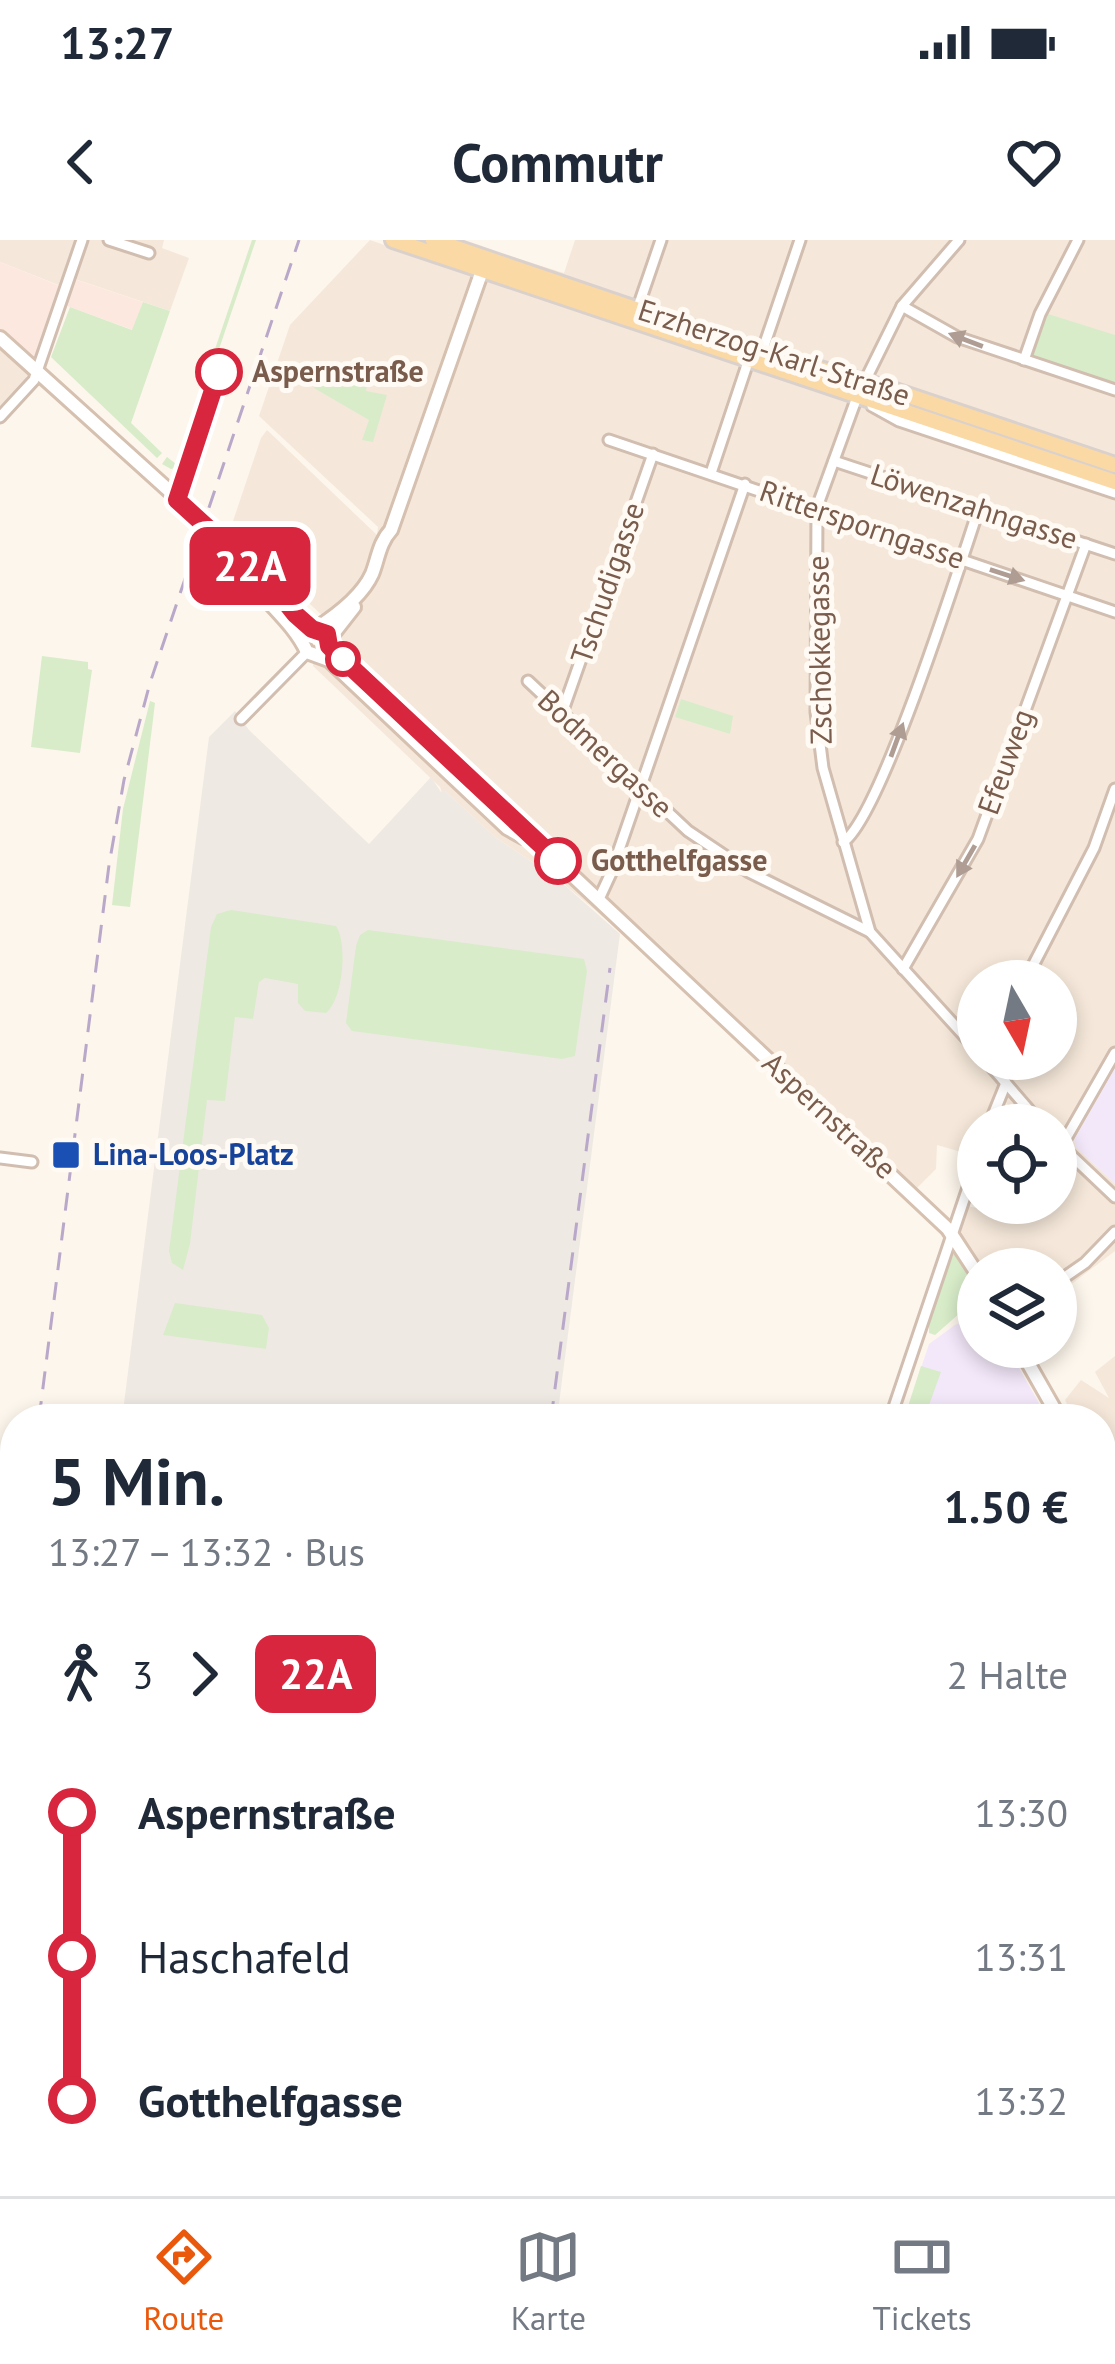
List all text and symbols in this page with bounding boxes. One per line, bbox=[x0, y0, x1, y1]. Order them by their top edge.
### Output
text: 13:27 bbox=[60, 13, 174, 71]
text: Commutr bbox=[452, 127, 663, 197]
icon: back bbox=[48, 129, 114, 195]
icon: heart bbox=[1001, 129, 1067, 195]
street label: Erzherzog-Karl-Straße bbox=[634, 289, 915, 414]
one-way arrow bbox=[948, 329, 984, 348]
marker: Aspernstraße bbox=[197, 350, 241, 394]
place label: Aspernstraße bbox=[252, 351, 424, 390]
street label: Löwenzahngasse bbox=[866, 454, 1083, 557]
street label: Rittersporngasse bbox=[755, 470, 970, 577]
street label: Tschudigasse bbox=[561, 497, 652, 668]
line badge: 22A bbox=[181, 527, 319, 605]
text: 22A bbox=[213, 538, 287, 593]
street label: Zschokkegasse bbox=[797, 555, 840, 745]
one-way arrow bbox=[989, 566, 1026, 585]
unlabelled marker bbox=[327, 643, 359, 675]
street label: Bodmergasse bbox=[530, 680, 682, 825]
street label: Efeuweg bbox=[968, 703, 1042, 820]
one-way arrow bbox=[889, 722, 907, 758]
marker: Gotthelfgasse bbox=[536, 839, 580, 883]
place label: Gotthelfgasse bbox=[591, 840, 768, 879]
one-way arrow bbox=[956, 844, 977, 878]
north arrow bbox=[957, 960, 1077, 1080]
map controls bbox=[957, 960, 1077, 1368]
street label: Aspernstraße bbox=[755, 1043, 905, 1187]
button: locate bbox=[957, 1104, 1077, 1224]
place label: Lina-Loos-Platz bbox=[93, 1134, 294, 1173]
marker: Lina-Loos-Platz bbox=[50, 1139, 82, 1171]
button: layers bbox=[957, 1248, 1077, 1368]
text: 5 Min. bbox=[48, 1438, 225, 1523]
text: 1.50 € bbox=[943, 1477, 1068, 1535]
text: 13:27 – 13:32 · Bus bbox=[48, 1526, 365, 1577]
icon: walk bbox=[48, 1641, 114, 1707]
icon: forward bbox=[171, 1641, 237, 1707]
text: 22A bbox=[279, 1646, 352, 1701]
text: 3 bbox=[132, 1649, 153, 1700]
text: 2 Halte bbox=[947, 1649, 1068, 1700]
text: Aspernstraße bbox=[138, 1783, 396, 1841]
text: 13:30 bbox=[974, 1787, 1068, 1838]
text: Haschafeld bbox=[138, 1927, 351, 1985]
text: 13:31 bbox=[974, 1931, 1068, 1982]
text: Gotthelfgasse bbox=[138, 2071, 403, 2129]
text: 13:32 bbox=[974, 2075, 1068, 2126]
tab: Route bbox=[143, 2224, 224, 2339]
tab: Karte bbox=[511, 2224, 586, 2339]
tab: Tickets bbox=[872, 2224, 972, 2339]

